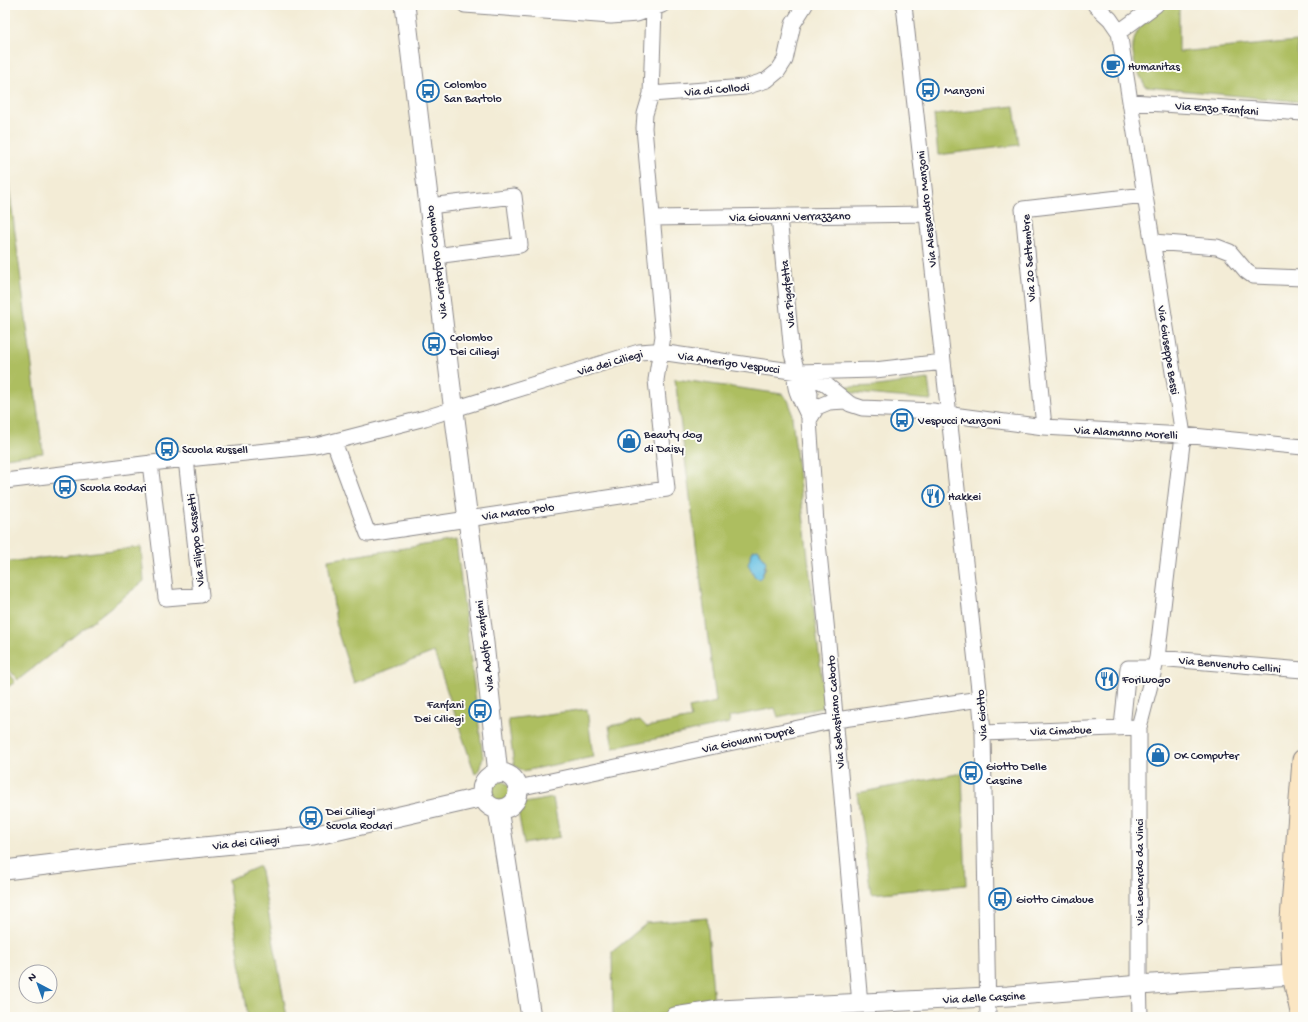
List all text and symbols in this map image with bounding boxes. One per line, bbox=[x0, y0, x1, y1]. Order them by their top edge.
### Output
cafe icon: Humanitas bbox=[1100, 53, 1126, 79]
place label: Humanitas bbox=[1128, 61, 1181, 75]
bus stop icon: Manzoni bbox=[915, 77, 941, 103]
bus stop icon: Colombo San Bartolo bbox=[415, 78, 441, 104]
place label: Colombo San Bartolo bbox=[444, 79, 502, 107]
street label: Via di Collodi bbox=[683, 81, 751, 101]
place label: Manzoni bbox=[944, 85, 985, 99]
street label: Via Enzo Fanfani bbox=[1174, 100, 1259, 120]
street label: Via Alessandro Manzoni bbox=[915, 150, 941, 269]
street label: Via Cristoforo Colombo bbox=[424, 205, 452, 320]
street label: Via Giovanni Verrazzano bbox=[728, 210, 851, 226]
street label: Via 20 Settembre bbox=[1020, 213, 1040, 303]
street label: Via Pigafetta bbox=[778, 259, 800, 329]
street label: Via Giuseppe Bessi bbox=[1153, 304, 1181, 396]
bus stop icon: Colombo Dei Ciliegi bbox=[421, 331, 447, 357]
place label: Colombo Dei Ciliegi bbox=[449, 332, 500, 360]
street label: Via dei Ciliegi bbox=[575, 348, 645, 380]
street label: Via Amerigo Vespucci bbox=[676, 350, 781, 378]
bus stop icon: Vespucci Manzoni bbox=[889, 407, 915, 433]
place label: Vespucci Manzoni bbox=[917, 415, 1001, 429]
street label: Via Alamanno Morelli bbox=[1073, 424, 1178, 444]
shop icon: Beauty dog di Daisy bbox=[616, 428, 642, 454]
place label: Beauty dog di Daisy bbox=[643, 429, 703, 457]
bus stop icon: Scuola Russell bbox=[154, 436, 180, 462]
place label: Scuola Russell bbox=[182, 444, 248, 458]
bus stop icon: Scuola Rodari bbox=[52, 474, 78, 500]
place label: Scuola Rodari bbox=[80, 482, 147, 496]
restaurant icon: Hakkei bbox=[920, 483, 946, 509]
place label: Hakkei bbox=[948, 491, 981, 505]
street label: Via Filippo Sassetti bbox=[185, 492, 209, 588]
street label: Via Marco Polo bbox=[480, 501, 555, 525]
street label: Via Adolfo Fanfani bbox=[473, 599, 499, 693]
street label: Via Benvenuto Cellini bbox=[1177, 654, 1282, 677]
street label: Via Sebastiano Caboto bbox=[825, 655, 849, 770]
restaurant icon: ForiLuogo bbox=[1094, 666, 1120, 692]
place label: ForiLuogo bbox=[1121, 674, 1171, 688]
street label: Via Giotto bbox=[974, 689, 992, 742]
bus stop icon: Fanfani Dei Ciliegi bbox=[467, 698, 493, 724]
place label: Fanfani Dei Ciliegi bbox=[414, 699, 464, 727]
street label: Via Giovanni Duprè bbox=[700, 724, 797, 758]
street label: Via Cimabue bbox=[1029, 724, 1093, 740]
shop icon: OK Computer bbox=[1145, 742, 1171, 768]
place label: OK Computer bbox=[1174, 750, 1241, 764]
bus stop icon: Giotto Delle Cascine bbox=[958, 760, 984, 786]
place label: Giotto Delle Cascine bbox=[986, 761, 1048, 789]
bus stop icon: Dei Ciliegi Scuola Rodari bbox=[298, 805, 324, 831]
place label: Dei Ciliegi Scuola Rodari bbox=[325, 806, 393, 834]
street label: Via Leonardo da Vinci bbox=[1134, 818, 1148, 926]
street label: Via dei Ciliegi bbox=[211, 833, 281, 855]
bus stop icon: Giotto Cimabue bbox=[987, 886, 1013, 912]
place label: Giotto Cimabue bbox=[1016, 894, 1095, 908]
north arrow bbox=[18, 964, 58, 1004]
text: N bbox=[26, 971, 39, 985]
street label: Via delle Cascine bbox=[942, 990, 1026, 1008]

